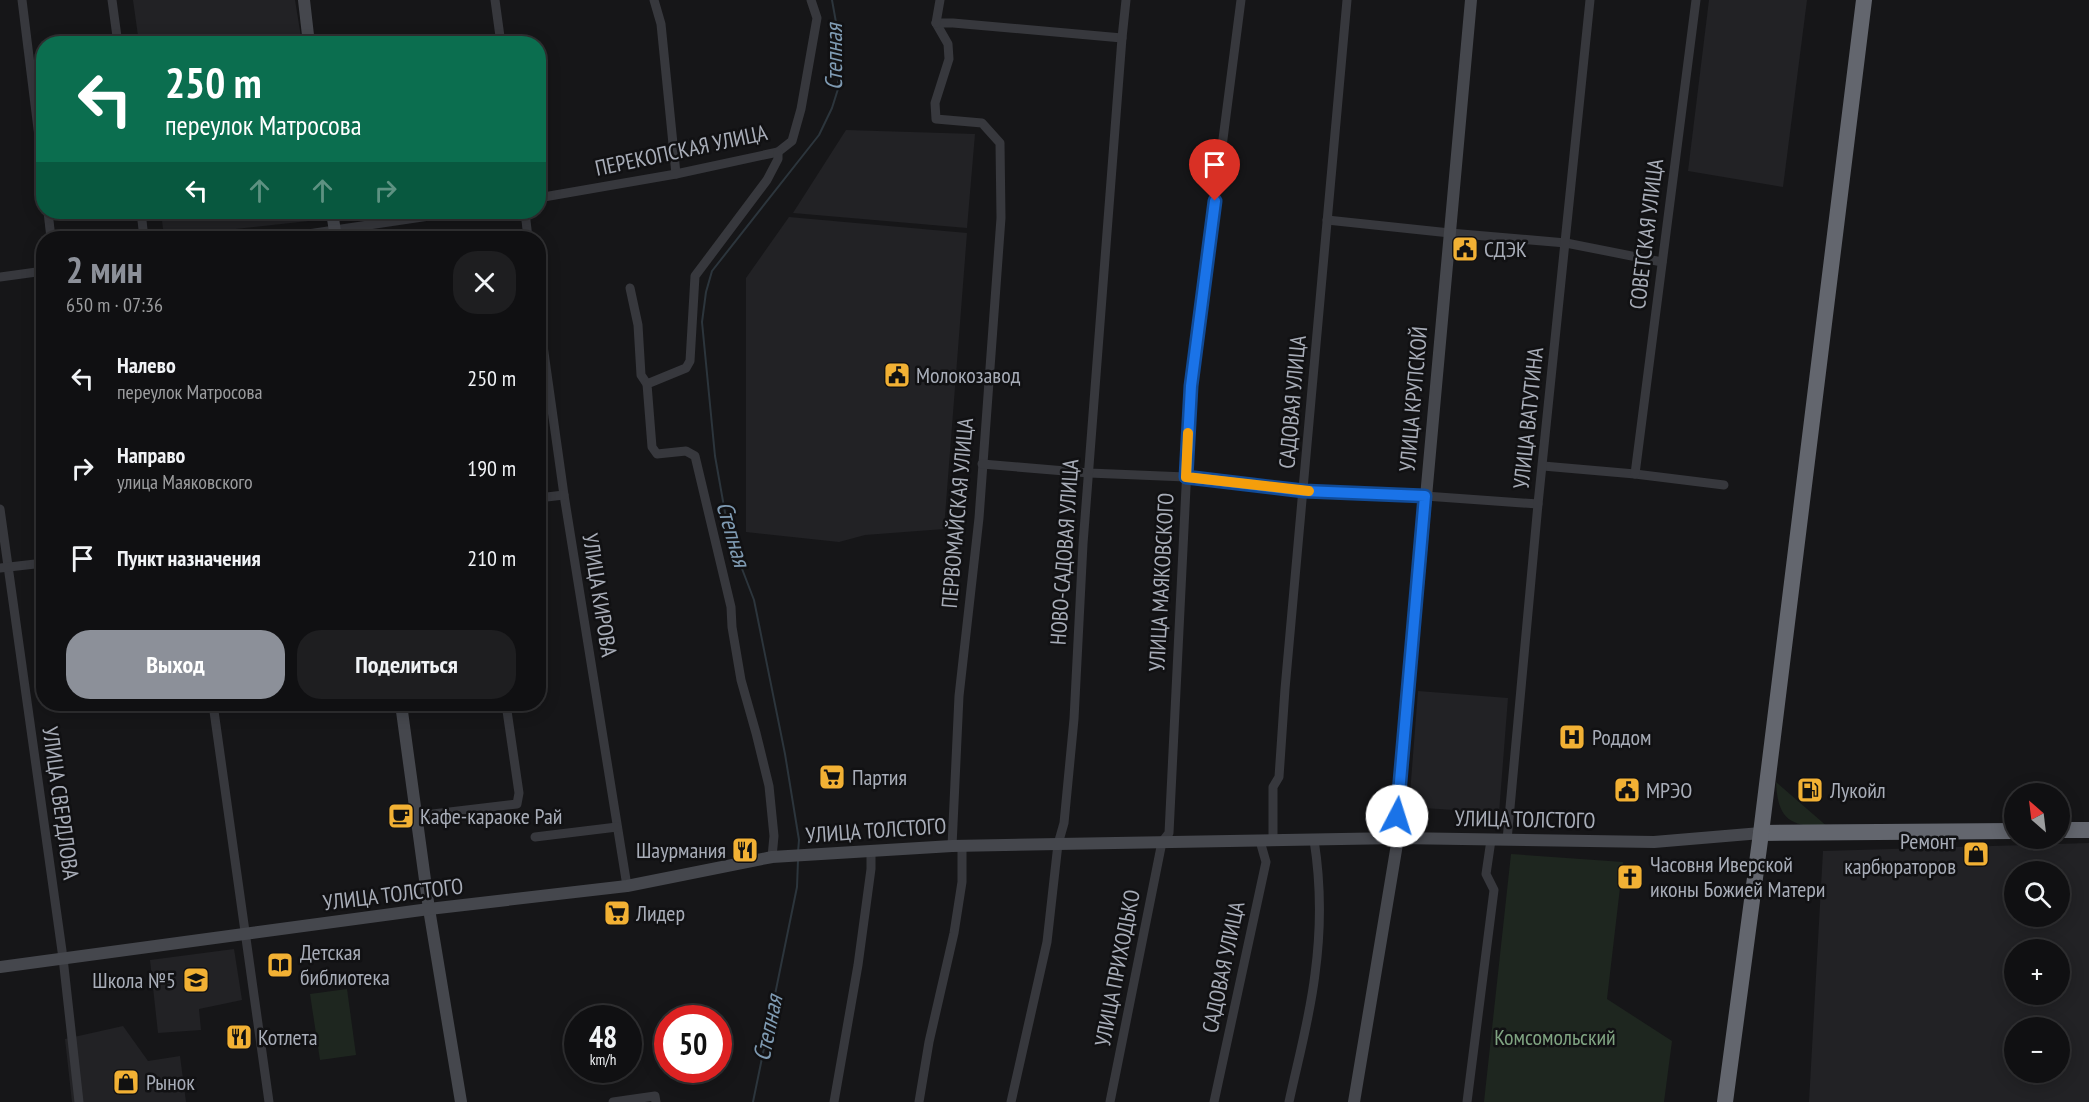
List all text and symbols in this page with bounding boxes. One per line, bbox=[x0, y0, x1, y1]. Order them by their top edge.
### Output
water label: Степная bbox=[818, 22, 849, 90]
text: 250 m bbox=[165, 55, 262, 110]
icon: left bbox=[66, 60, 144, 138]
text: переулок Матросова bbox=[165, 108, 361, 142]
street label: ПЕРЕКОПСКАЯ УЛИЦА bbox=[592, 118, 770, 182]
pin bbox=[1189, 139, 1240, 201]
icon: arrive bbox=[1198, 148, 1231, 181]
street label: СОВЕТСКАЯ УЛИЦА bbox=[1623, 157, 1669, 311]
icon: left bbox=[180, 174, 213, 207]
icon: ahead bbox=[243, 174, 276, 207]
icon: ahead bbox=[306, 174, 339, 207]
icon: right bbox=[369, 174, 402, 207]
public building icon: СДЭК bbox=[1450, 234, 1480, 264]
place label: СДЭК bbox=[1484, 235, 1527, 263]
text: 2 мин bbox=[66, 246, 143, 293]
button: close bbox=[453, 251, 516, 314]
text: 650 m · 07:36 bbox=[66, 292, 163, 318]
street label: УЛИЦА КРУПСКОЙ bbox=[1393, 325, 1433, 473]
street label: САДОВАЯ УЛИЦА bbox=[1272, 334, 1312, 470]
street label: УЛИЦА ВАТУТИНА bbox=[1507, 345, 1549, 490]
text: Налево bbox=[117, 351, 176, 379]
public building icon: Молокозавод bbox=[882, 360, 912, 390]
place label: Молокозавод bbox=[916, 361, 1021, 389]
icon: left bbox=[66, 362, 99, 395]
text: 250 m bbox=[467, 364, 516, 392]
text: переулок Матросова bbox=[117, 379, 263, 405]
street label: ПЕРВОМАЙСКАЯ УЛИЦА bbox=[935, 416, 979, 609]
text: Направо bbox=[117, 441, 185, 469]
icon: right bbox=[66, 452, 99, 485]
text: 190 m bbox=[467, 454, 516, 482]
street label: НОВО-САДОВАЯ УЛИЦА bbox=[1044, 457, 1085, 646]
text: улица Маяковского bbox=[117, 469, 253, 495]
street label: УЛИЦА МАЯКОВСКОГО bbox=[1142, 492, 1180, 672]
water label: Степная bbox=[709, 498, 758, 572]
street label: УЛИЦА КИРОВА bbox=[576, 531, 624, 659]
icon: arrive bbox=[66, 542, 99, 575]
text: Пункт назначения bbox=[117, 544, 261, 572]
text: 210 m bbox=[467, 544, 516, 572]
button: Выход bbox=[66, 630, 285, 699]
button: Поделиться bbox=[297, 630, 516, 699]
hospital icon: Роддом bbox=[1557, 722, 1587, 752]
place label: Роддом bbox=[1592, 723, 1652, 751]
street label: УЛИЦА СВЕРДЛОВА bbox=[36, 725, 86, 882]
supermarket icon: Партия bbox=[817, 762, 847, 792]
place label: Партия bbox=[852, 763, 907, 791]
public building icon: МРЭО bbox=[1612, 775, 1642, 805]
fuel station icon: Лукойл bbox=[1795, 775, 1825, 805]
place label: МРЭО bbox=[1646, 776, 1692, 804]
place label: Лукойл bbox=[1829, 776, 1886, 804]
north arrow bbox=[2004, 783, 2070, 849]
map controls bbox=[2004, 783, 2070, 1083]
position arrow bbox=[1365, 784, 1429, 848]
cafe icon: Кафе-караоке Рай bbox=[386, 801, 416, 831]
place label: Кафе-караоке Рай bbox=[420, 802, 562, 830]
street label: УЛИЦА ТОЛСТОГО bbox=[1454, 804, 1596, 834]
street label: УЛИЦА ТОЛСТОГО bbox=[805, 811, 947, 849]
place label: Ремонт карбюраторов bbox=[1844, 827, 1957, 880]
restaurant icon: Шаурмания bbox=[730, 835, 760, 865]
place label: Шаурмания bbox=[636, 836, 726, 864]
shop icon: Ремонт карбюраторов bbox=[1961, 839, 1991, 869]
place label: Часовня Иверской иконы Божией Матери bbox=[1650, 850, 1826, 903]
button: search bbox=[2004, 861, 2070, 927]
church icon: Часовня Иверской иконы Божией Матери bbox=[1615, 862, 1645, 892]
street label: УЛИЦА ТОЛСТОГО bbox=[321, 872, 465, 916]
street label: УЛИЦА ПРИХОДЬКО bbox=[1088, 887, 1146, 1049]
supermarket icon: Лидер bbox=[602, 898, 632, 928]
street label: САДОВАЯ УЛИЦА bbox=[1195, 898, 1251, 1035]
place label: Лидер bbox=[635, 899, 685, 927]
place label: Детская библиотека bbox=[300, 938, 390, 991]
button: + bbox=[2004, 939, 2070, 1005]
library icon: Детская библиотека bbox=[265, 950, 295, 980]
school or university icon: Школа №5 bbox=[181, 965, 211, 995]
place label: Школа №5 bbox=[92, 966, 176, 994]
water label: Степная bbox=[745, 990, 790, 1064]
speed limit sign: 50 bbox=[654, 1005, 732, 1083]
text: 48 bbox=[589, 1017, 617, 1056]
button: − bbox=[2004, 1017, 2070, 1083]
restaurant icon: Котлета bbox=[224, 1022, 254, 1052]
place label: Котлета bbox=[258, 1023, 318, 1051]
park label: Комсомольский bbox=[1494, 1023, 1616, 1051]
text: km/h bbox=[590, 1050, 616, 1069]
shop icon: Рынок bbox=[111, 1067, 141, 1097]
place label: Рынок bbox=[146, 1068, 195, 1096]

